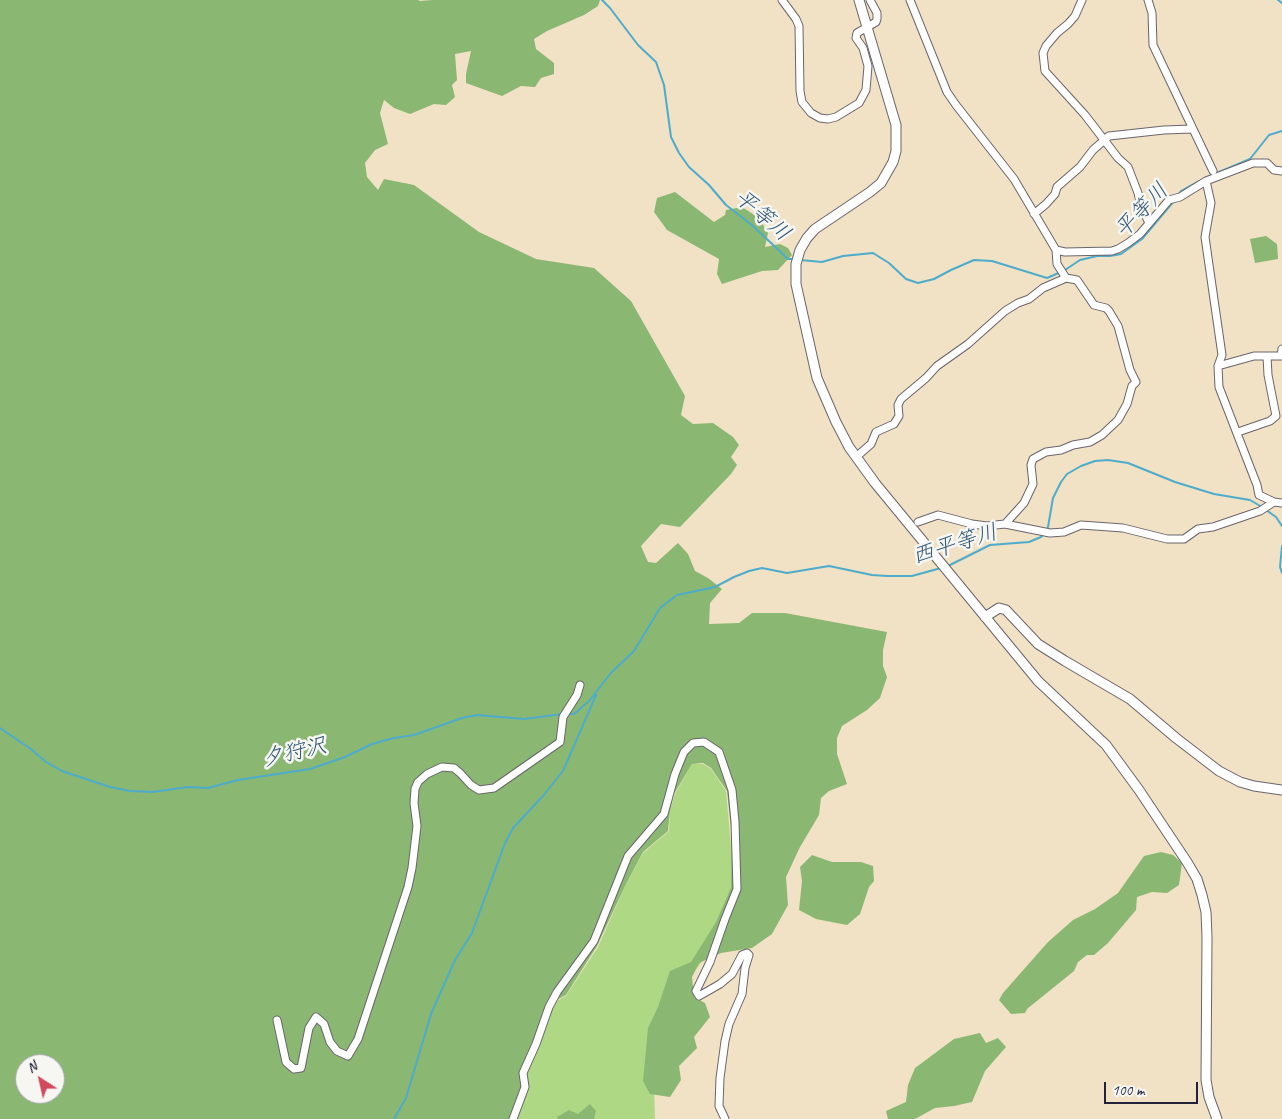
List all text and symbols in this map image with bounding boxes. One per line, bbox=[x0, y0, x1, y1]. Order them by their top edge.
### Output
water label: 平等川 bbox=[1110, 178, 1174, 244]
water label: 平等川 bbox=[728, 184, 796, 248]
water label: 西平等川 bbox=[909, 520, 1001, 570]
water label: 夕狩沢 bbox=[259, 733, 329, 773]
north arrow bbox=[15, 1054, 65, 1104]
text: N bbox=[23, 1058, 40, 1077]
scale bar bbox=[1107, 1072, 1201, 1104]
text: 100 m bbox=[1112, 1081, 1144, 1100]

